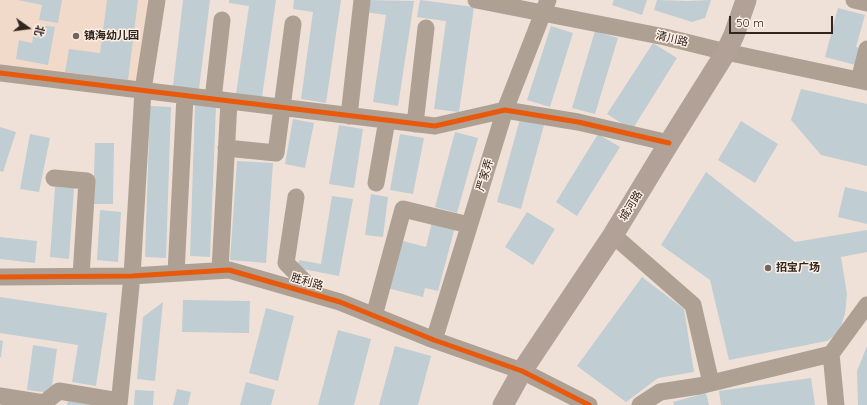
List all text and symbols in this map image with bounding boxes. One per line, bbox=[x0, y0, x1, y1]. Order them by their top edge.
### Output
north arrow bbox=[8, 8, 48, 48]
scale bar bbox=[731, 8, 835, 34]
text: 50 m bbox=[736, 15, 764, 30]
text: 北 bbox=[32, 24, 48, 38]
place label: 镇海幼儿园 bbox=[84, 29, 139, 43]
street label: 清川路 bbox=[654, 29, 690, 49]
marker: 镇海幼儿园 bbox=[71, 31, 81, 41]
street label: 严家弄 bbox=[474, 157, 496, 193]
street label: 城河路 bbox=[617, 188, 645, 224]
place label: 招宝广场 bbox=[776, 261, 820, 275]
marker: 招宝广场 bbox=[763, 263, 773, 273]
street label: 胜利路 bbox=[289, 271, 325, 293]

